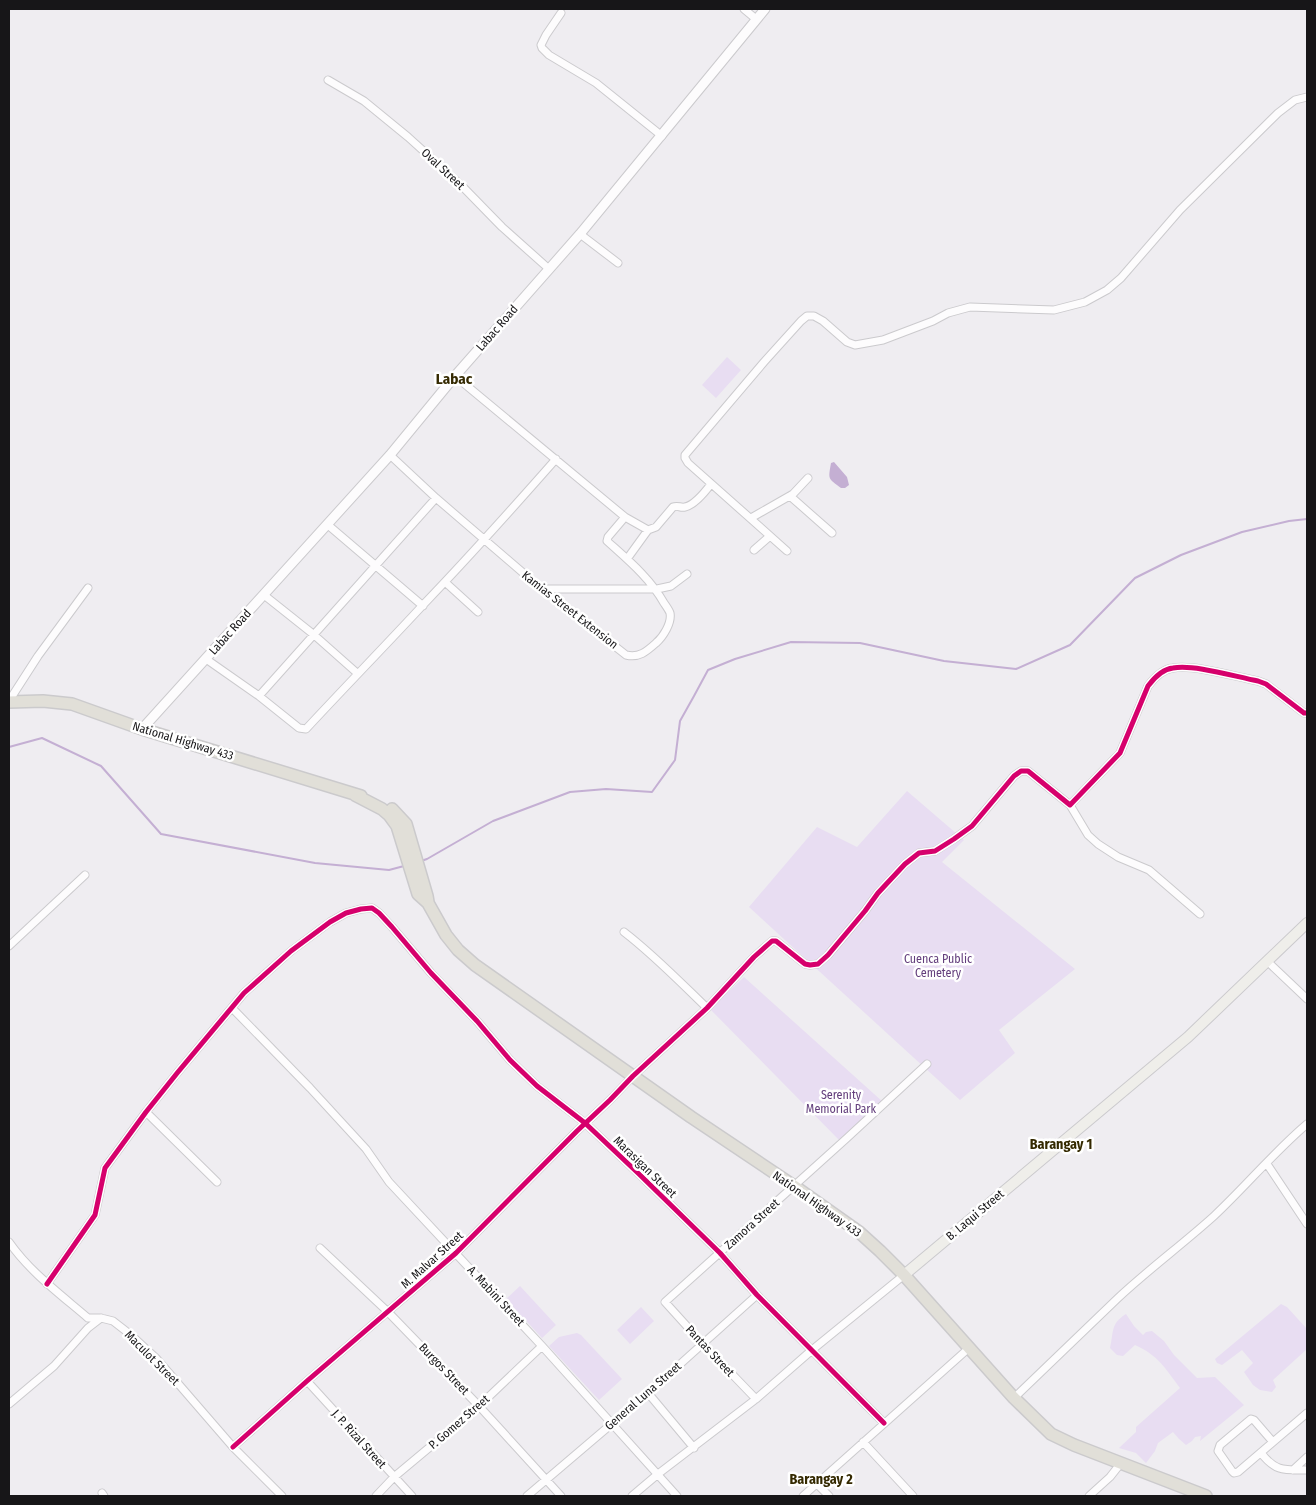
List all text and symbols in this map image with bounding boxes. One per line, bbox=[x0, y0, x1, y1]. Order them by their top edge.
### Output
street label: Oval Street bbox=[418, 145, 468, 193]
street label: Labac Road bbox=[473, 302, 521, 354]
district label: Labac bbox=[436, 370, 473, 388]
street label: Kamias Street Extension bbox=[519, 568, 621, 652]
street label: Labac Road bbox=[206, 606, 254, 658]
street label: National Highway 433 bbox=[131, 719, 235, 763]
park label: Cuenca Public Cemetery bbox=[904, 952, 972, 980]
park label: Serenity Memorial Park bbox=[806, 1088, 877, 1116]
street label: Marasigan Street bbox=[611, 1133, 679, 1201]
district label: Barangay 1 bbox=[1030, 1136, 1092, 1153]
street label: National Highway 433 bbox=[770, 1168, 864, 1240]
street label: B. Laqui Street bbox=[943, 1187, 1007, 1243]
street label: Zamora Street bbox=[722, 1196, 782, 1252]
street label: M. Malvar Street bbox=[398, 1228, 466, 1292]
street label: A. Mabini Street bbox=[465, 1263, 527, 1329]
street label: Pantas Street bbox=[683, 1322, 737, 1380]
street label: Maculot Street bbox=[122, 1328, 182, 1388]
street label: Burgos Street bbox=[416, 1340, 472, 1398]
street label: General Luna Street bbox=[602, 1359, 684, 1433]
street label: P. Gomez Street bbox=[426, 1392, 492, 1452]
street label: J. P. Rizal Street bbox=[329, 1407, 389, 1471]
district label: Barangay 2 bbox=[789, 1471, 853, 1488]

